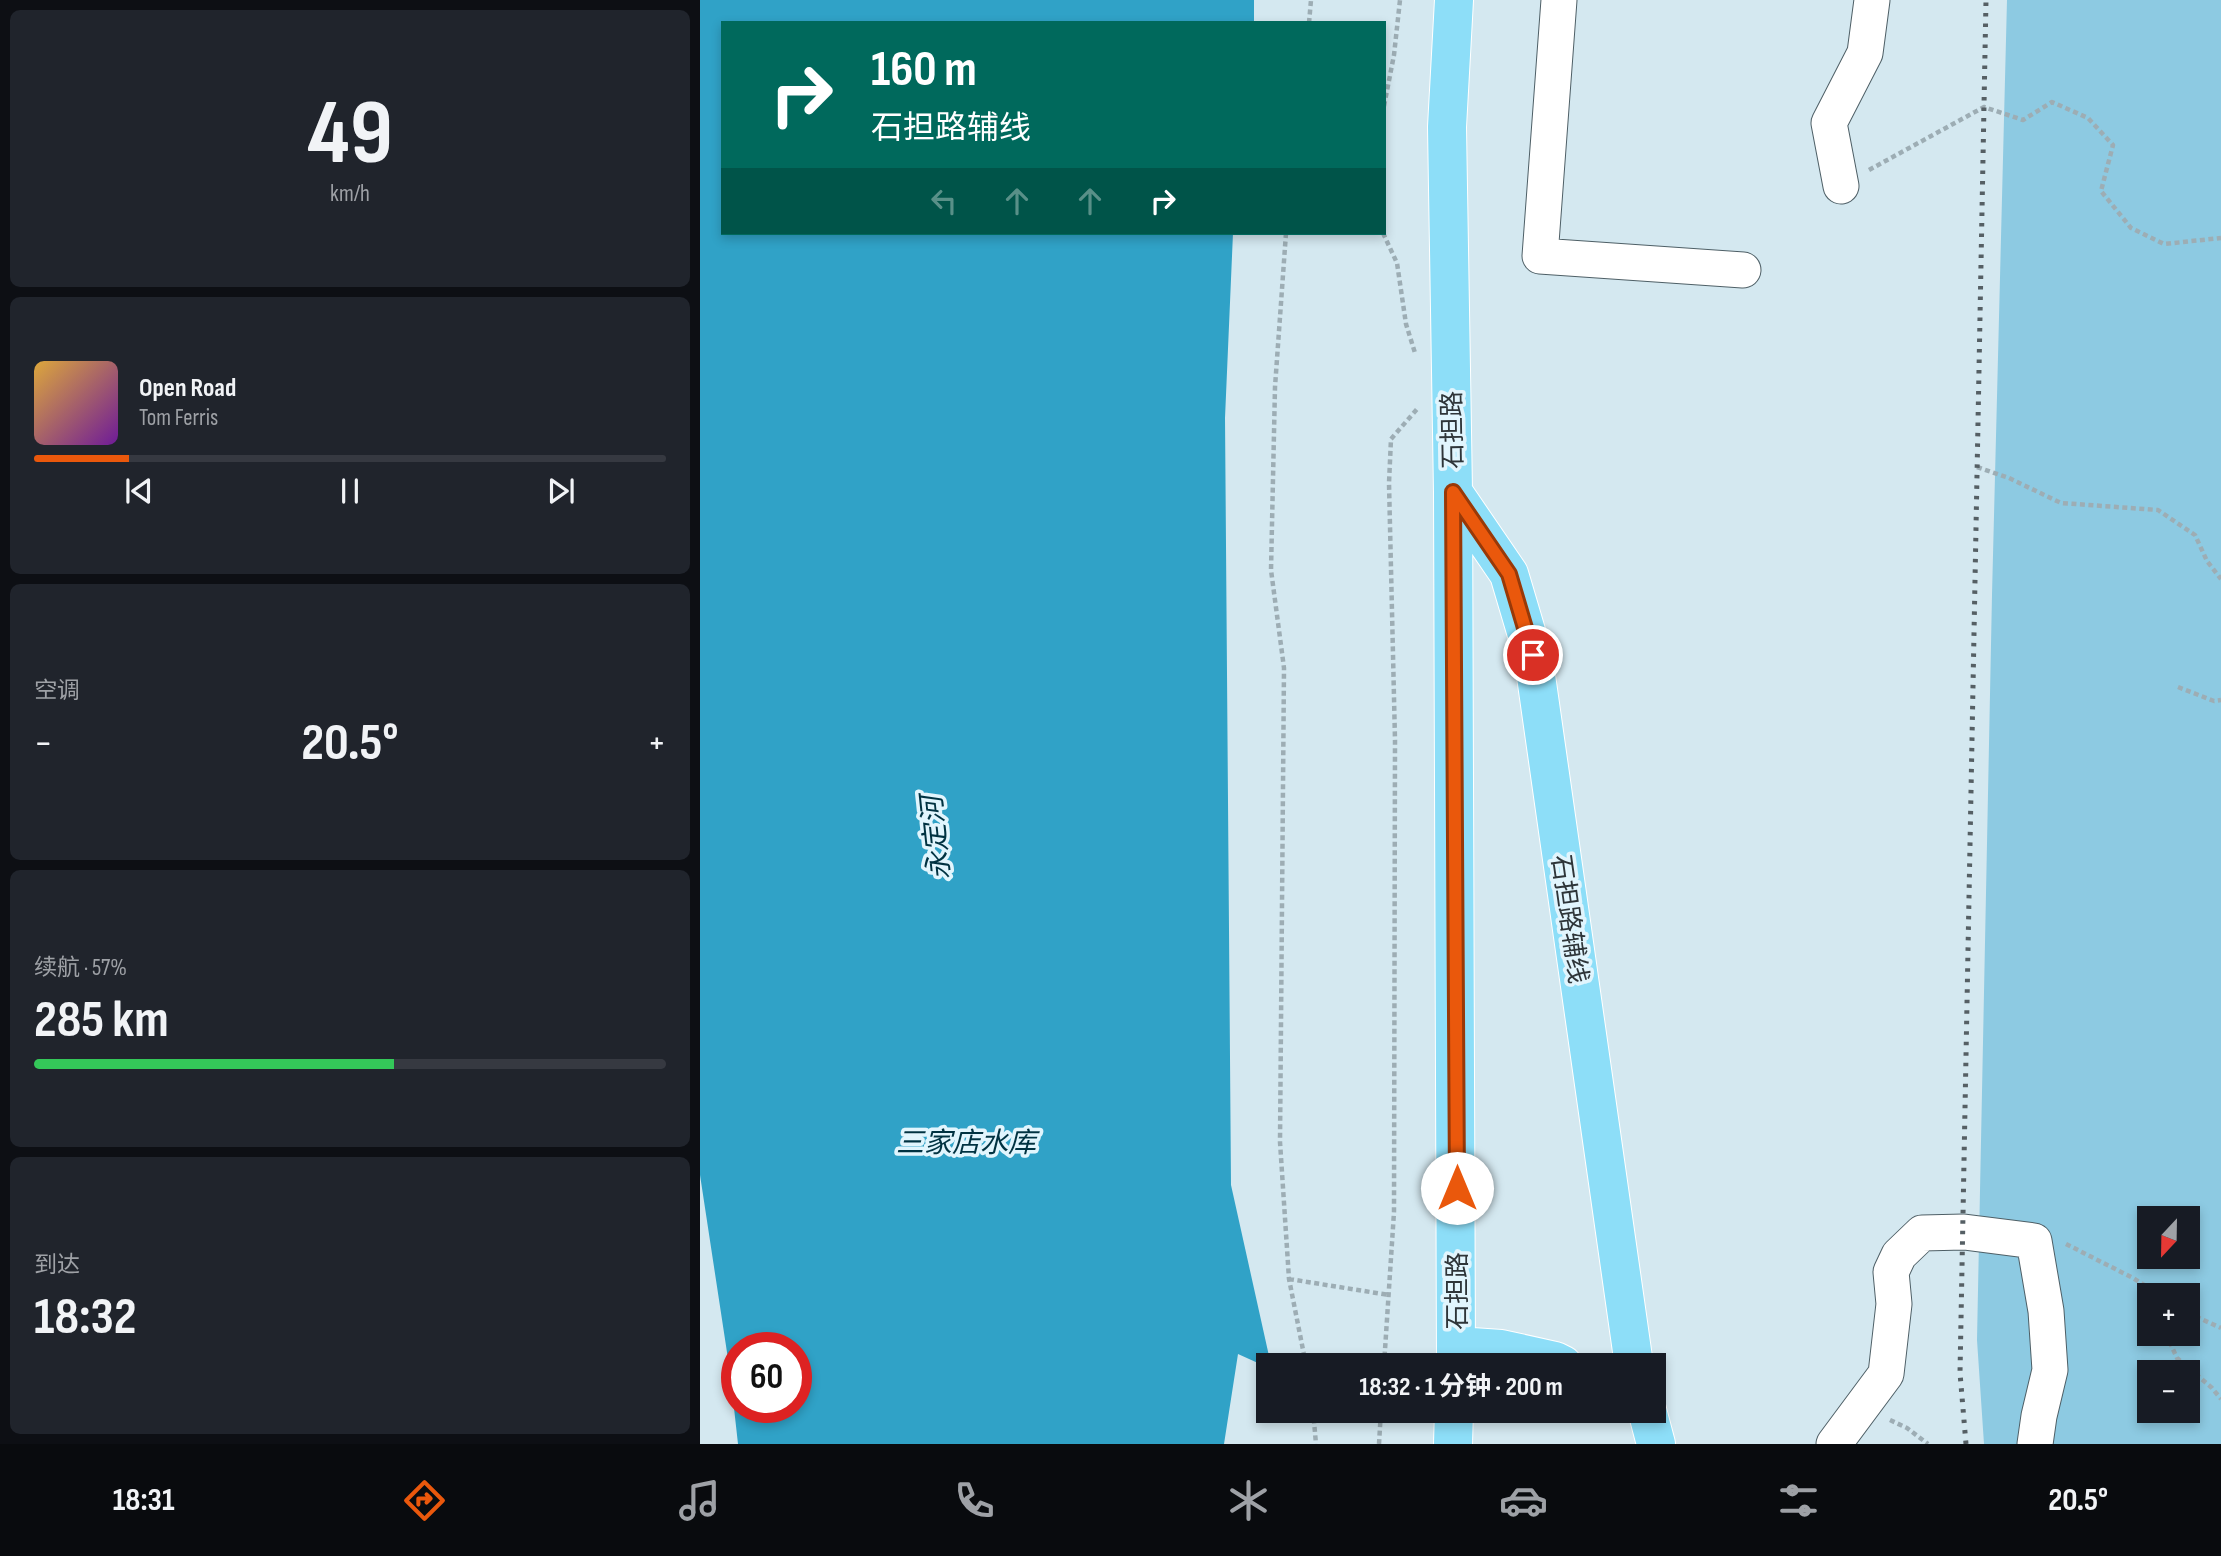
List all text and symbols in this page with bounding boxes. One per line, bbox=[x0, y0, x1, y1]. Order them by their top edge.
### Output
text: 160 m bbox=[871, 41, 977, 100]
icon: right bbox=[756, 49, 847, 140]
text: 49 bbox=[307, 80, 393, 189]
text: 石担路辅线 bbox=[871, 109, 1031, 148]
text: km/h bbox=[330, 180, 370, 208]
icon: left bbox=[925, 182, 963, 220]
icon: ahead bbox=[998, 182, 1036, 220]
icon: ahead bbox=[1071, 182, 1109, 220]
icon: right bbox=[1144, 182, 1182, 220]
text: Open Road bbox=[139, 373, 236, 404]
street label: 石担路 bbox=[1437, 391, 1470, 469]
text: Tom Ferris bbox=[139, 404, 218, 432]
icon: previous bbox=[120, 472, 158, 510]
icon: pause bbox=[331, 472, 369, 510]
icon: next bbox=[542, 472, 580, 510]
pin bbox=[1503, 625, 1563, 685]
icon: arrive bbox=[1514, 636, 1552, 674]
text: 空调 bbox=[34, 677, 80, 705]
text: 20.5° bbox=[301, 712, 399, 775]
text: − bbox=[34, 721, 53, 766]
text: + bbox=[647, 721, 666, 766]
water label: 永定河 bbox=[915, 789, 957, 881]
street label: 石担路辅线 bbox=[1544, 853, 1593, 986]
text: 续航 · 57% bbox=[34, 954, 127, 982]
text: 285 km bbox=[34, 989, 169, 1052]
water label: 三家店水库 bbox=[896, 1127, 1040, 1160]
position arrow bbox=[1420, 1151, 1494, 1225]
north arrow bbox=[2137, 1206, 2200, 1269]
map controls bbox=[2137, 1206, 2200, 1423]
text: 到达 bbox=[34, 1251, 80, 1279]
street label: 石担路 bbox=[1443, 1252, 1474, 1330]
button: + bbox=[2137, 1283, 2200, 1346]
text: 18:32 bbox=[34, 1286, 137, 1349]
speed limit sign: 60 bbox=[721, 1332, 812, 1423]
button: − bbox=[2137, 1360, 2200, 1423]
text: 18:32 · 1 分钟 · 200 m bbox=[1359, 1372, 1563, 1403]
icon: directions bbox=[400, 1476, 449, 1525]
icon: music bbox=[675, 1476, 724, 1525]
icon: phone bbox=[950, 1476, 999, 1525]
icon: climate bbox=[1224, 1476, 1273, 1525]
icon: car bbox=[1499, 1476, 1548, 1525]
icon: filters bbox=[1774, 1476, 1823, 1525]
text: 18:31 bbox=[113, 1481, 175, 1520]
text: 20.5° bbox=[2048, 1481, 2108, 1520]

